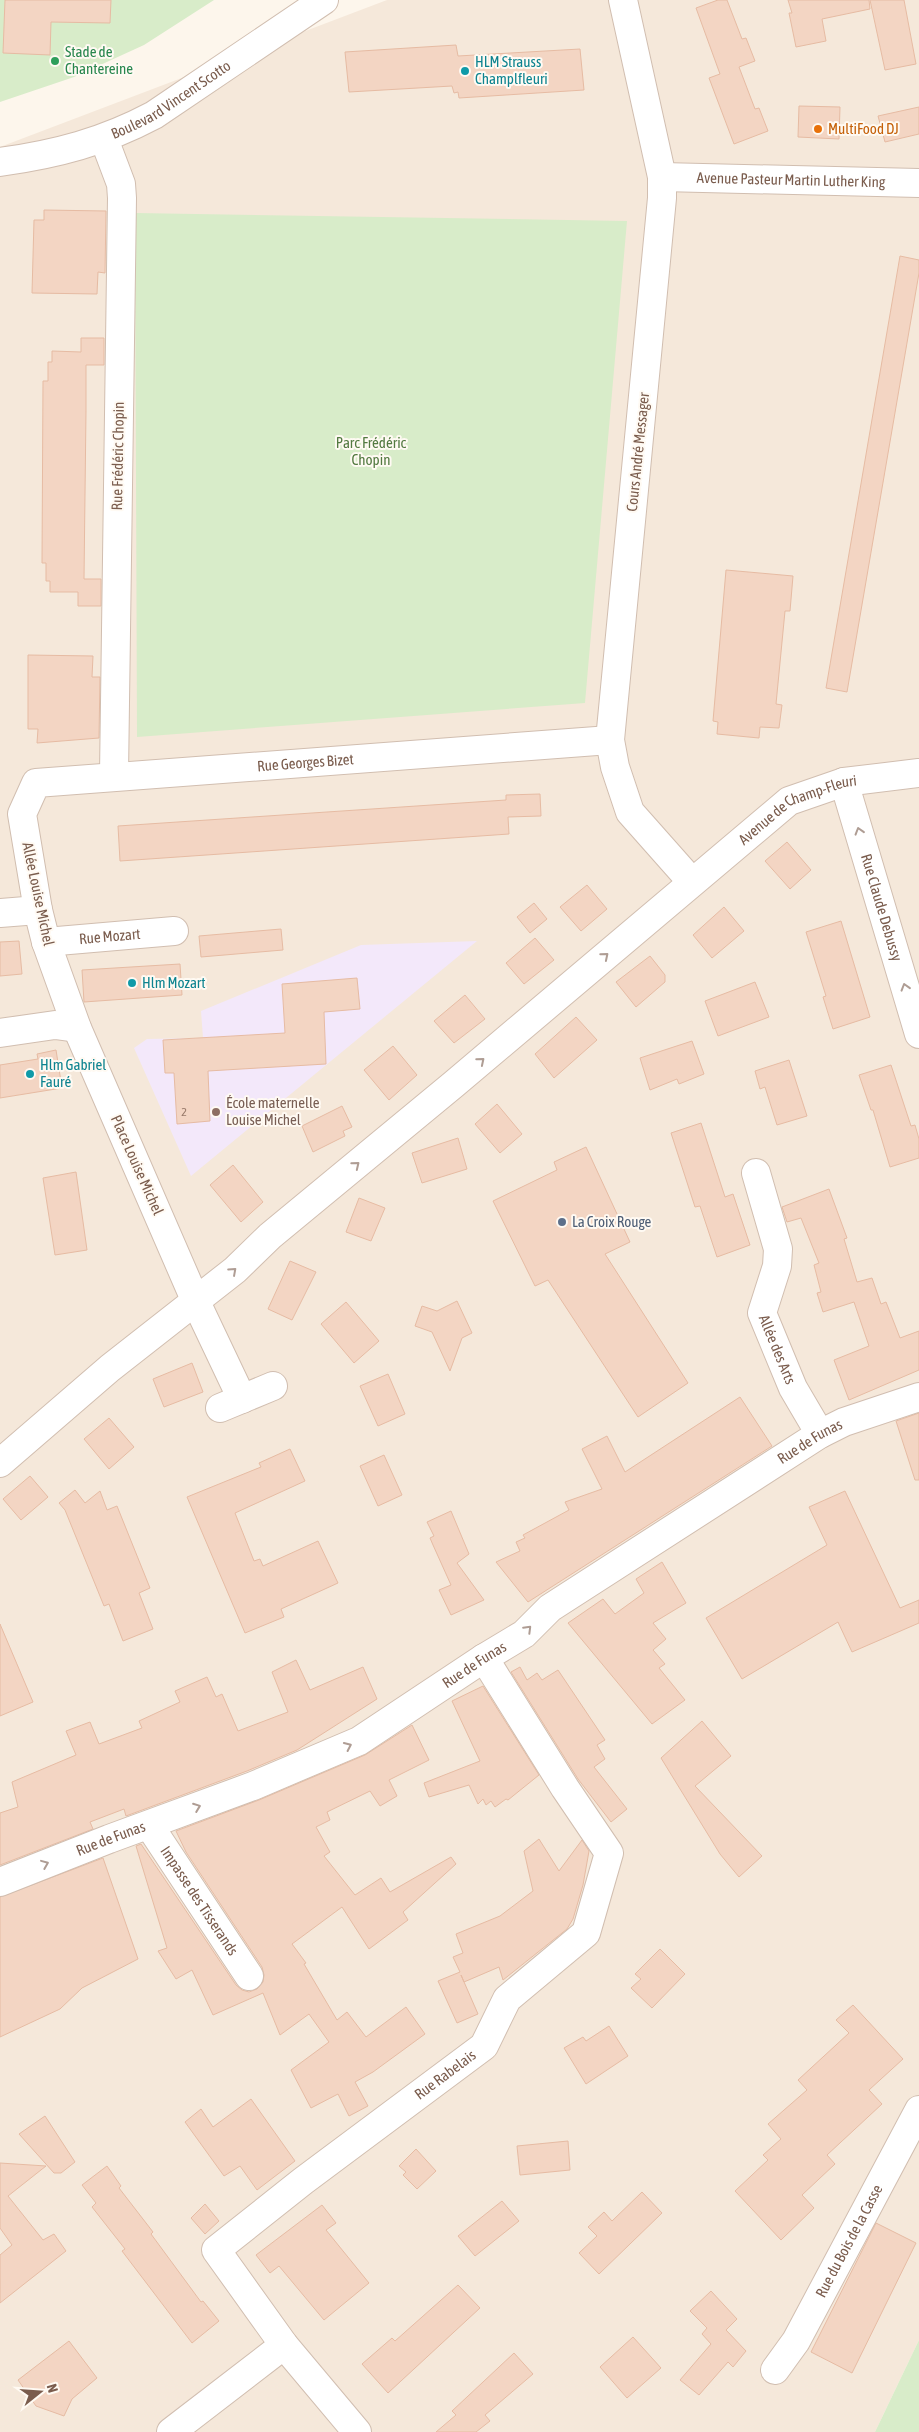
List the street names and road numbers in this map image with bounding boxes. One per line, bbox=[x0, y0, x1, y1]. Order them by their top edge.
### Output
street label: Boulevard Vincent Scotto bbox=[108, 57, 234, 142]
street label: Avenue Pasteur Martin Luther King bbox=[696, 169, 886, 190]
street label: Cours André Messager bbox=[623, 391, 652, 512]
street label: Rue Frédéric Chopin bbox=[108, 401, 127, 511]
street label: Rue Georges Bizet bbox=[257, 750, 354, 774]
street label: Avenue de Champ-Fleuri bbox=[735, 772, 858, 848]
street label: Allée Louise Michel bbox=[19, 840, 58, 947]
street label: Rue Claude Debussy bbox=[858, 852, 906, 963]
street label: Rue Mozart bbox=[78, 925, 141, 947]
street label: Place Louise Michel bbox=[108, 1112, 167, 1217]
street label: Allée des Arts bbox=[756, 1312, 799, 1386]
street label: Rue de Funas bbox=[774, 1415, 845, 1467]
street label: Rue de Funas bbox=[439, 1638, 509, 1691]
street label: Rue de Funas bbox=[74, 1817, 147, 1859]
street label: Impasse des Tisserands bbox=[157, 1843, 242, 1958]
street label: Rue Rabelais bbox=[411, 2046, 479, 2103]
street label: Rue du Bois de la Casse bbox=[812, 2181, 886, 2300]

